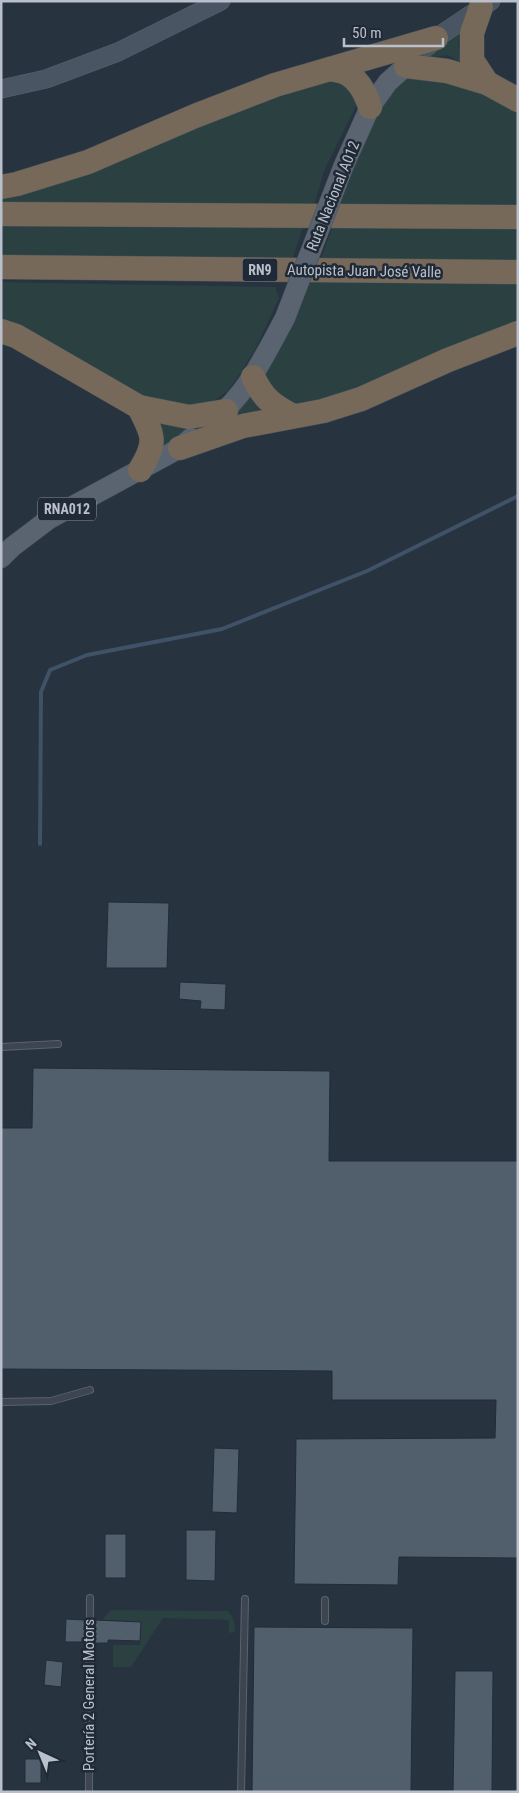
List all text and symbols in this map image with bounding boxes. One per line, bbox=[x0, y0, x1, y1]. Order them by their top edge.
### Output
scale bar bbox=[344, 15, 443, 47]
text: 50 m bbox=[352, 24, 382, 42]
street label: Ruta Nacional A012 bbox=[303, 138, 363, 254]
road number: RN9 bbox=[242, 258, 278, 282]
street label: Autopista Juan José Valle bbox=[287, 261, 441, 281]
road number: RNA012 bbox=[38, 498, 96, 520]
street label: Portería 2 General Motors bbox=[80, 1619, 98, 1771]
north arrow bbox=[15, 1728, 65, 1778]
text: N bbox=[22, 1735, 40, 1752]

